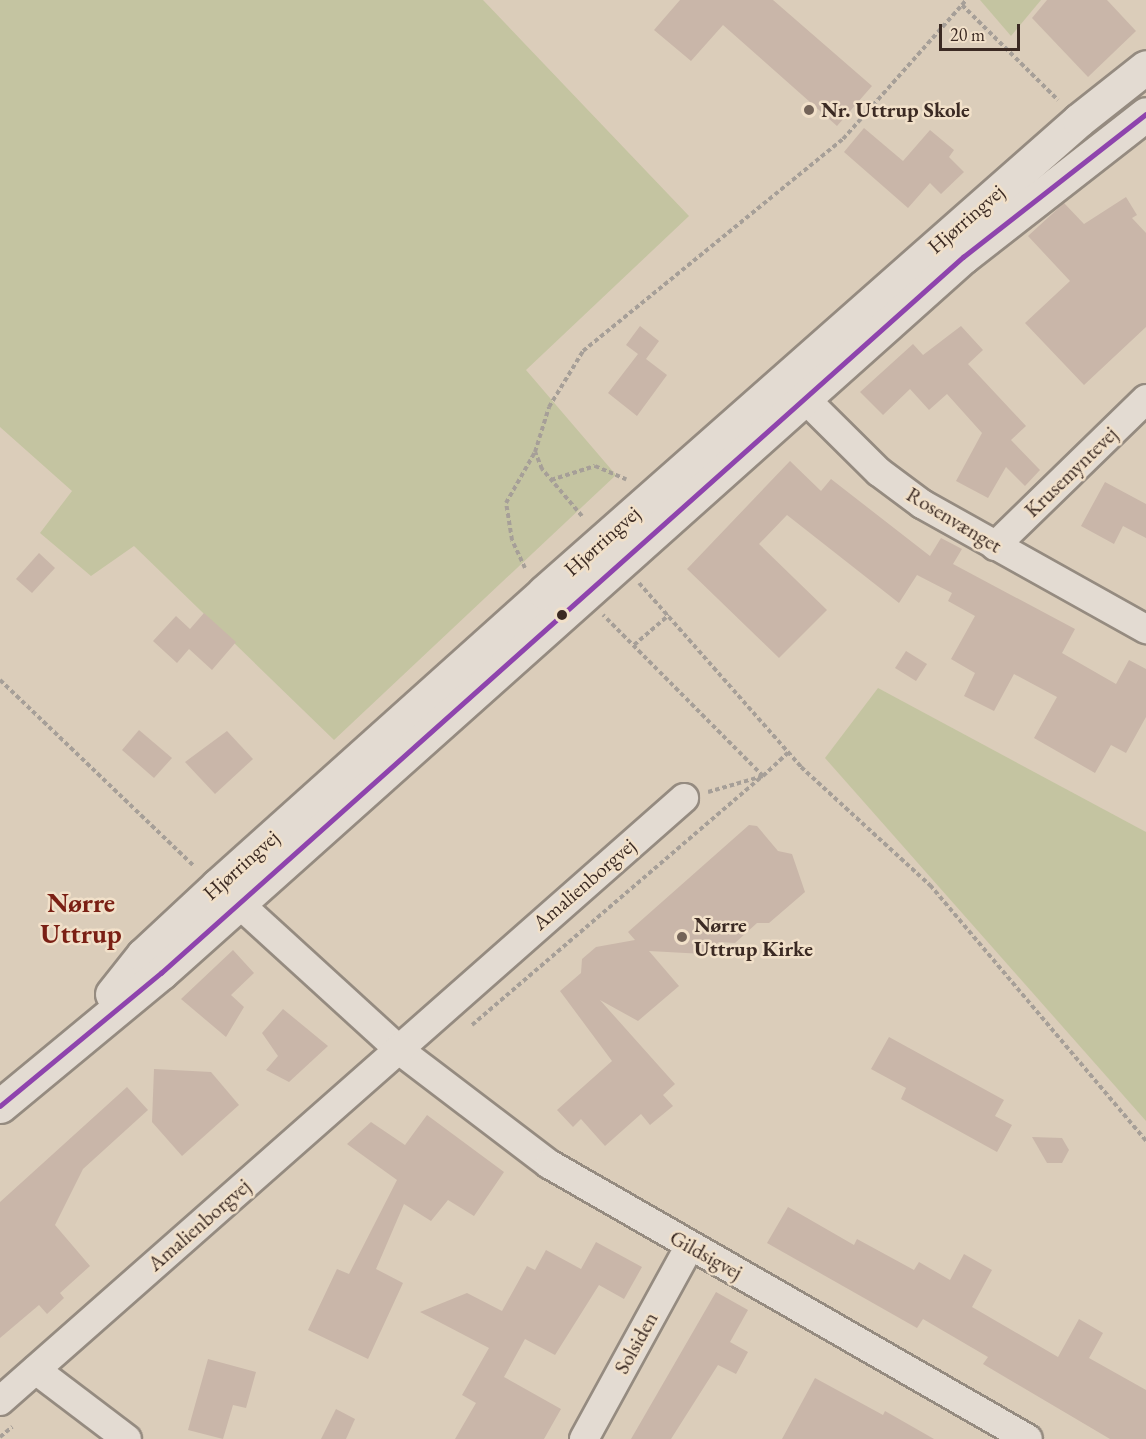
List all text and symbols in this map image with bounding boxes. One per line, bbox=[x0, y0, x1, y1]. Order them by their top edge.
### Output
scale bar bbox=[942, 12, 1023, 50]
text: 20 m bbox=[950, 23, 985, 46]
place label: Nr. Uttrup Skole bbox=[821, 97, 970, 123]
marker: Nr. Uttrup Skole bbox=[802, 103, 816, 117]
street label: Hjørringvej bbox=[923, 179, 1009, 259]
street label: Krusemyntevej bbox=[1019, 421, 1123, 523]
street label: Rosenvænget bbox=[902, 482, 1006, 558]
street label: Hjørringvej bbox=[559, 501, 645, 581]
unlabelled marker bbox=[556, 609, 568, 621]
street label: Hjørringvej bbox=[198, 825, 284, 905]
street label: Amalienborgvej bbox=[528, 833, 640, 935]
district label: Nørre Uttrup bbox=[40, 886, 122, 949]
place label: Nørre Uttrup Kirke bbox=[694, 912, 813, 962]
marker: Nørre Uttrup Kirke bbox=[675, 930, 689, 944]
street label: Amalienborgvej bbox=[143, 1174, 255, 1276]
street label: Gildsigvej bbox=[665, 1225, 747, 1285]
street label: Solsiden bbox=[609, 1308, 663, 1378]

